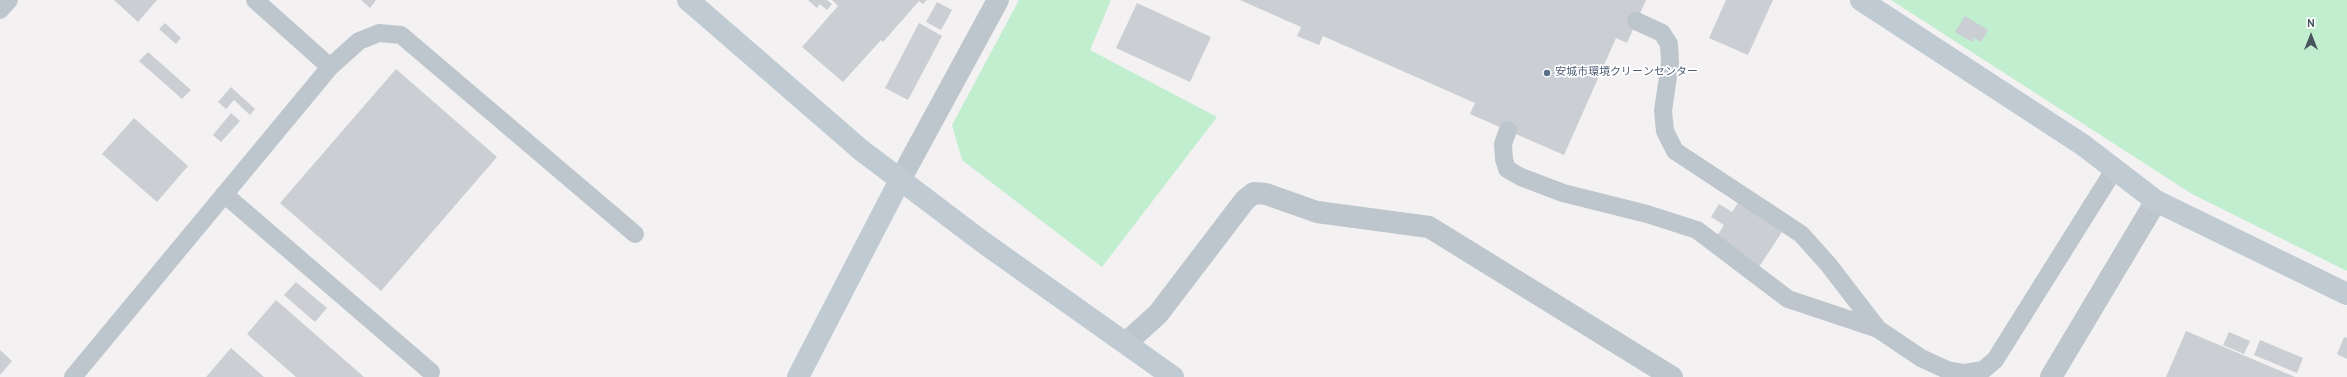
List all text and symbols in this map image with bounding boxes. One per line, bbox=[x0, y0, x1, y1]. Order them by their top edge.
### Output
north arrow bbox=[2291, 16, 2331, 56]
text: N bbox=[2307, 17, 2315, 31]
place label: 安城市環境クリーンセンター bbox=[1555, 66, 1698, 80]
marker: 安城市環境クリーンセンター bbox=[1542, 68, 1552, 78]

